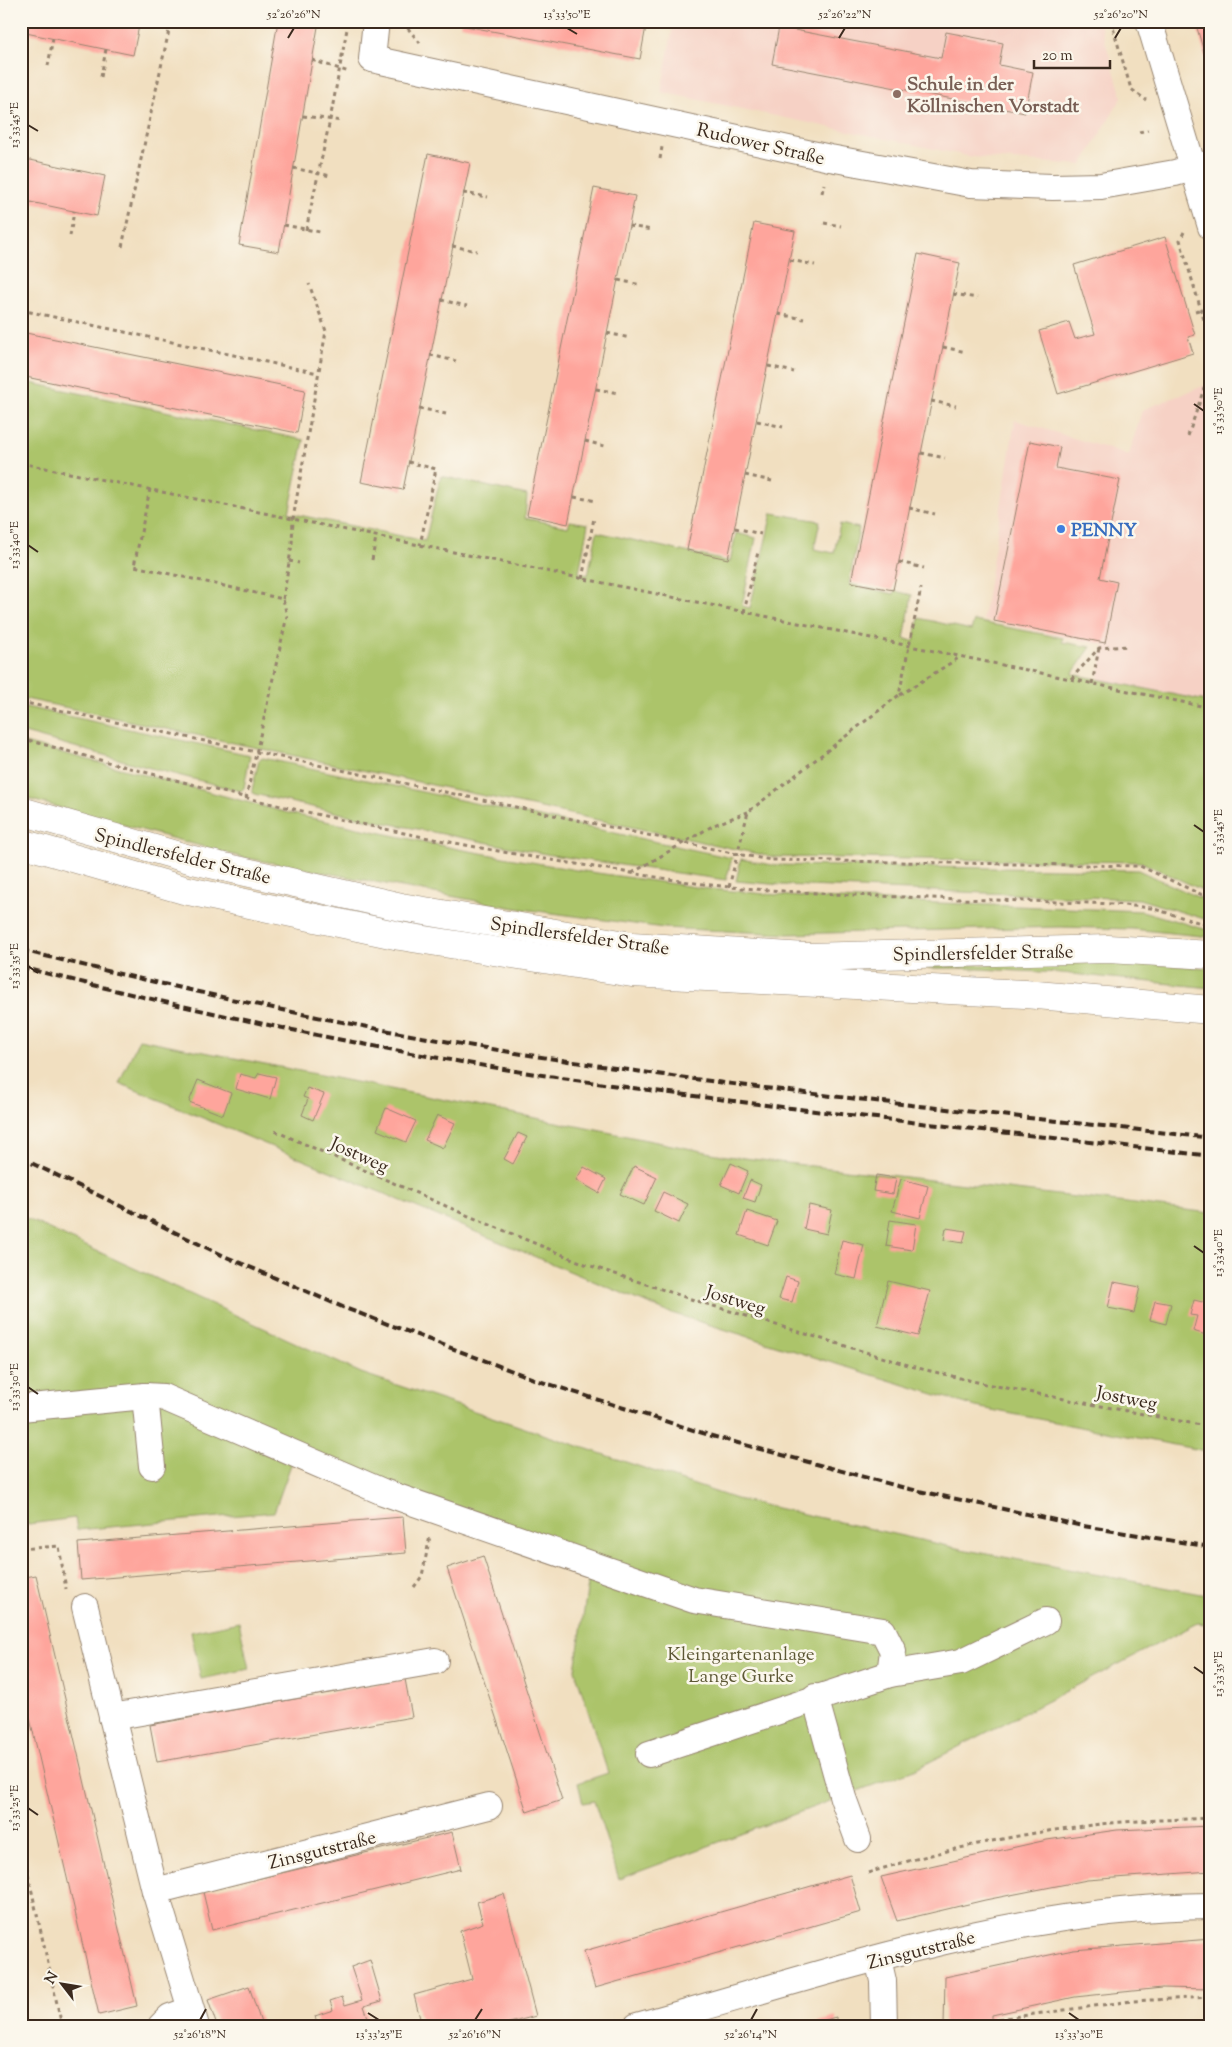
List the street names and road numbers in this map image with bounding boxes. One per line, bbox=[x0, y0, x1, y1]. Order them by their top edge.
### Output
street label: Rudower Straße bbox=[694, 118, 827, 173]
street label: Spindlersfelder Straße bbox=[91, 822, 274, 892]
street label: Spindlersfelder Straße bbox=[488, 912, 671, 963]
street label: Spindlersfelder Straße bbox=[892, 939, 1074, 970]
street label: Jostweg bbox=[324, 1131, 393, 1181]
street label: Jostweg bbox=[701, 1279, 769, 1323]
street label: Jostweg bbox=[1093, 1380, 1159, 1419]
street label: Zinsgutstraße bbox=[266, 1825, 379, 1878]
street label: Zinsgutstraße bbox=[865, 1925, 978, 1978]

